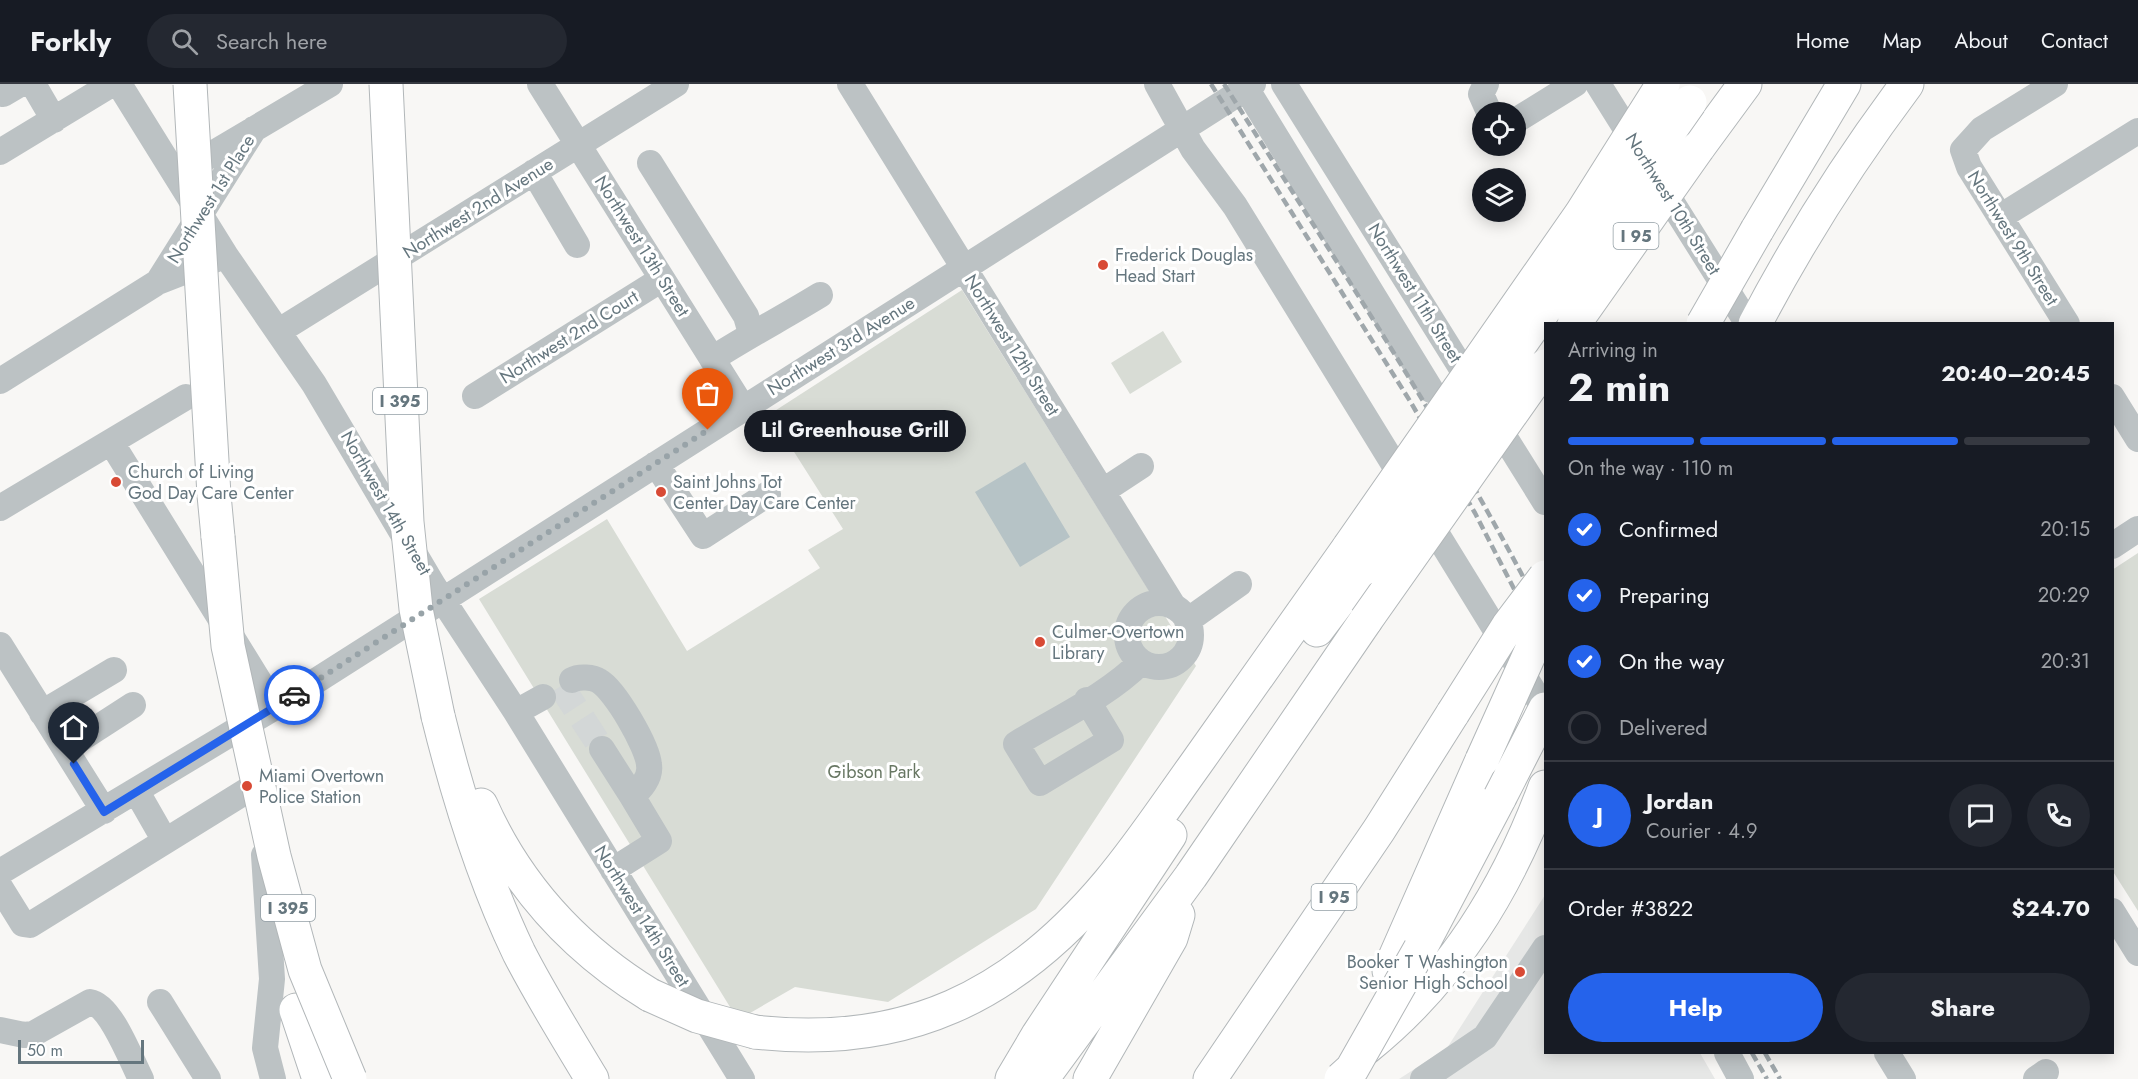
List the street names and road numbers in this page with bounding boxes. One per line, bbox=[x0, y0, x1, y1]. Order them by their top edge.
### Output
street label: Northwest 10th Street bbox=[1619, 128, 1728, 281]
street label: Northwest 1st Place bbox=[161, 130, 261, 268]
street label: Northwest 2nd Avenue bbox=[398, 151, 558, 265]
street label: Northwest 9th Street bbox=[1961, 166, 2065, 311]
street label: Northwest 13th Street bbox=[588, 170, 696, 322]
street label: Northwest 11th Street bbox=[1362, 218, 1469, 368]
road number: I 95 bbox=[1614, 223, 1658, 249]
street label: Northwest 12th Street bbox=[958, 269, 1066, 421]
street label: Northwest 2nd Court bbox=[495, 283, 644, 390]
street label: Northwest 3rd Avenue bbox=[762, 290, 920, 402]
road number: I 395 bbox=[373, 388, 427, 414]
street label: Northwest 14th Street bbox=[334, 426, 438, 580]
street label: Northwest 14th Street bbox=[588, 840, 696, 992]
road number: I 95 bbox=[1312, 884, 1356, 910]
road number: I 395 bbox=[261, 895, 315, 921]

